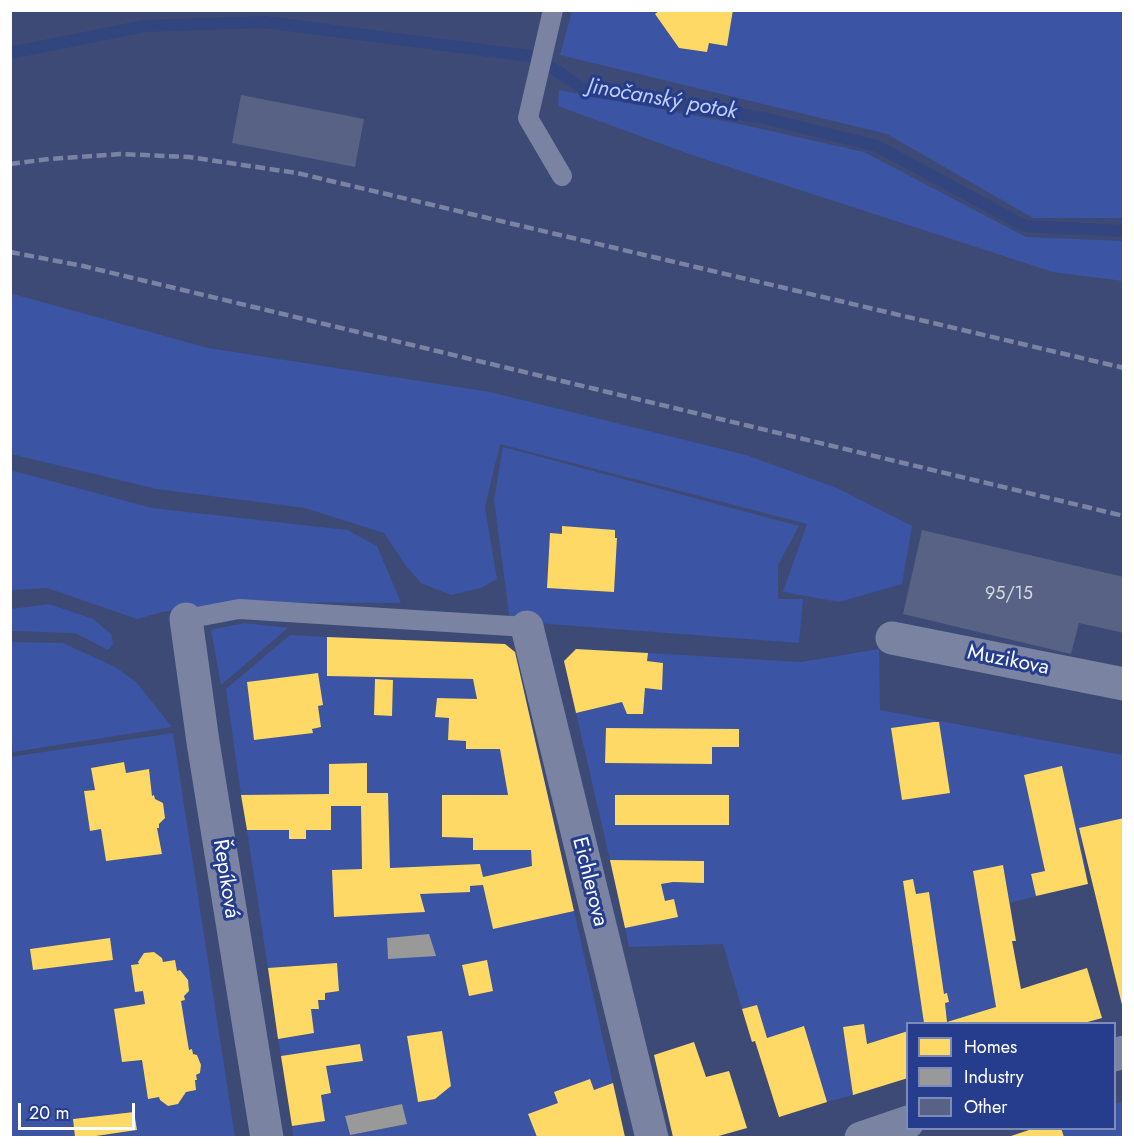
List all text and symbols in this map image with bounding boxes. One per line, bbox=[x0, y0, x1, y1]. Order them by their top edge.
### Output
water label: Jinočanský potok bbox=[585, 74, 739, 126]
house number: 95/15 bbox=[985, 584, 1033, 606]
street label: Muzikova bbox=[965, 641, 1051, 681]
street label: Eichlerova bbox=[566, 835, 612, 929]
street label: Řepíková bbox=[206, 838, 244, 920]
legend bbox=[906, 1022, 1116, 1130]
text: Homes bbox=[964, 1034, 1017, 1060]
text: Industry bbox=[964, 1064, 1024, 1090]
scale bar bbox=[21, 1091, 138, 1129]
text: Other bbox=[964, 1094, 1007, 1120]
text: 20 m bbox=[29, 1100, 69, 1126]

